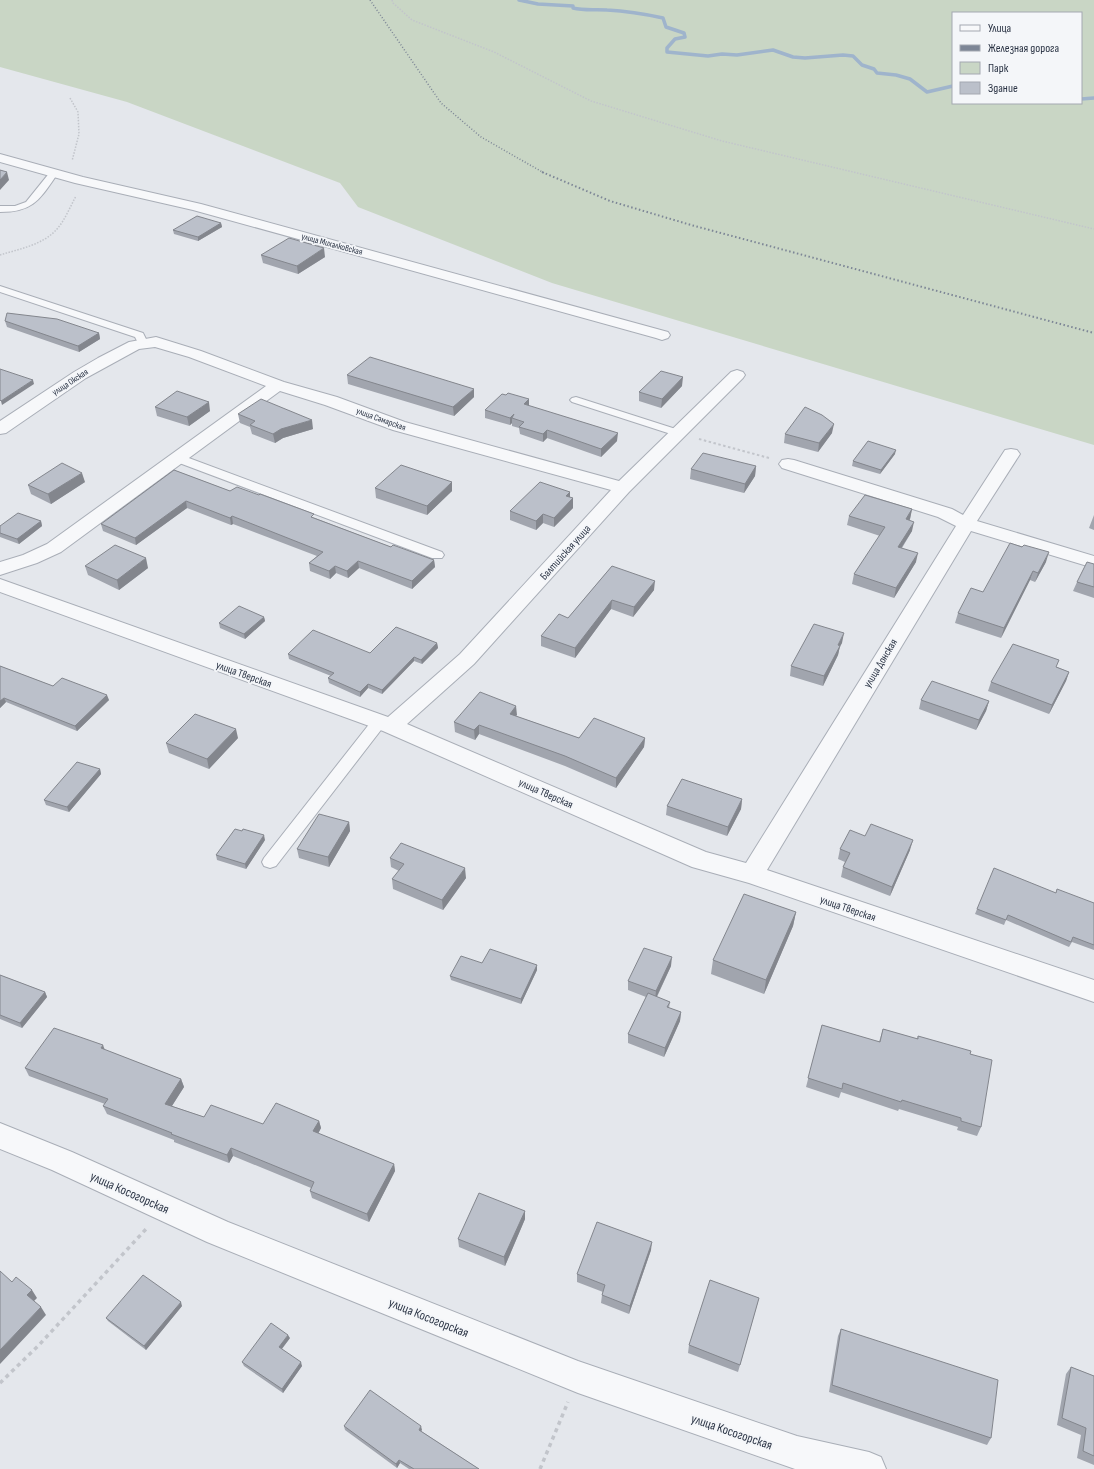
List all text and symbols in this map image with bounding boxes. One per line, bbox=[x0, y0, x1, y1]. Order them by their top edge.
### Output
legend bbox=[952, 12, 1082, 104]
text: Улица bbox=[988, 21, 1012, 36]
text: Железная дорога bbox=[988, 41, 1060, 56]
text: Парк bbox=[988, 61, 1009, 76]
text: Здание bbox=[988, 81, 1018, 96]
street label: улица Михалковская bbox=[300, 231, 364, 258]
street label: улица Окская bbox=[50, 366, 91, 398]
street label: улица Самарская bbox=[354, 405, 408, 434]
street label: Балтийская улица bbox=[537, 522, 593, 582]
street label: улица Донская bbox=[861, 636, 900, 690]
street label: улица Тверская bbox=[214, 658, 273, 691]
street label: улица Тверская bbox=[517, 776, 575, 811]
street label: улица Тверская bbox=[818, 893, 878, 924]
street label: улица Косогорская bbox=[88, 1168, 172, 1217]
street label: улица Косогорская bbox=[386, 1295, 471, 1341]
street label: улица Косогорская bbox=[689, 1411, 774, 1453]

